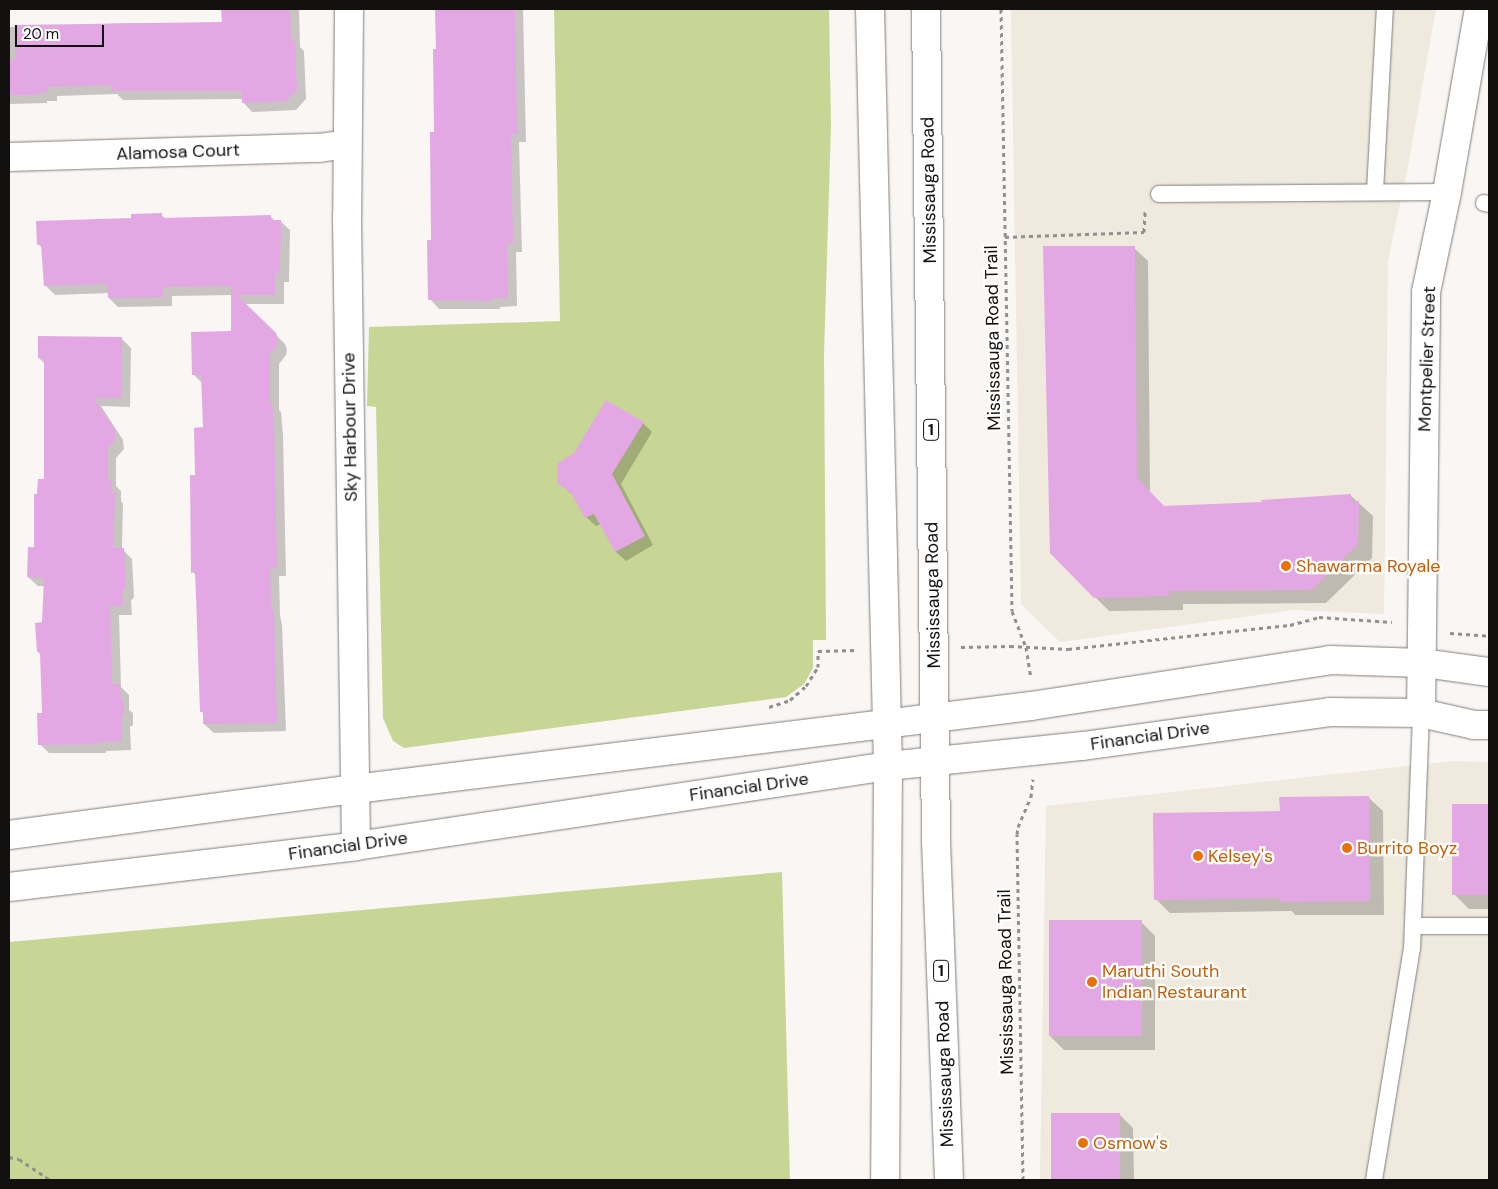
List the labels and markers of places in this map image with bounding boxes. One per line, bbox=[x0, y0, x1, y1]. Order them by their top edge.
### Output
place label: Shawarma Royale bbox=[1296, 555, 1440, 577]
marker: Shawarma Royale bbox=[1280, 560, 1292, 572]
place label: Burrito Boyz bbox=[1357, 837, 1457, 859]
marker: Burrito Boyz bbox=[1341, 842, 1353, 854]
place label: Kelsey's bbox=[1208, 845, 1273, 867]
marker: Kelsey's bbox=[1192, 850, 1204, 862]
place label: Maruthi South Indian Restaurant bbox=[1102, 961, 1247, 1004]
marker: Maruthi South Indian Restaurant bbox=[1086, 976, 1098, 988]
place label: Osmow's bbox=[1093, 1132, 1168, 1154]
marker: Osmow's bbox=[1077, 1137, 1089, 1149]

